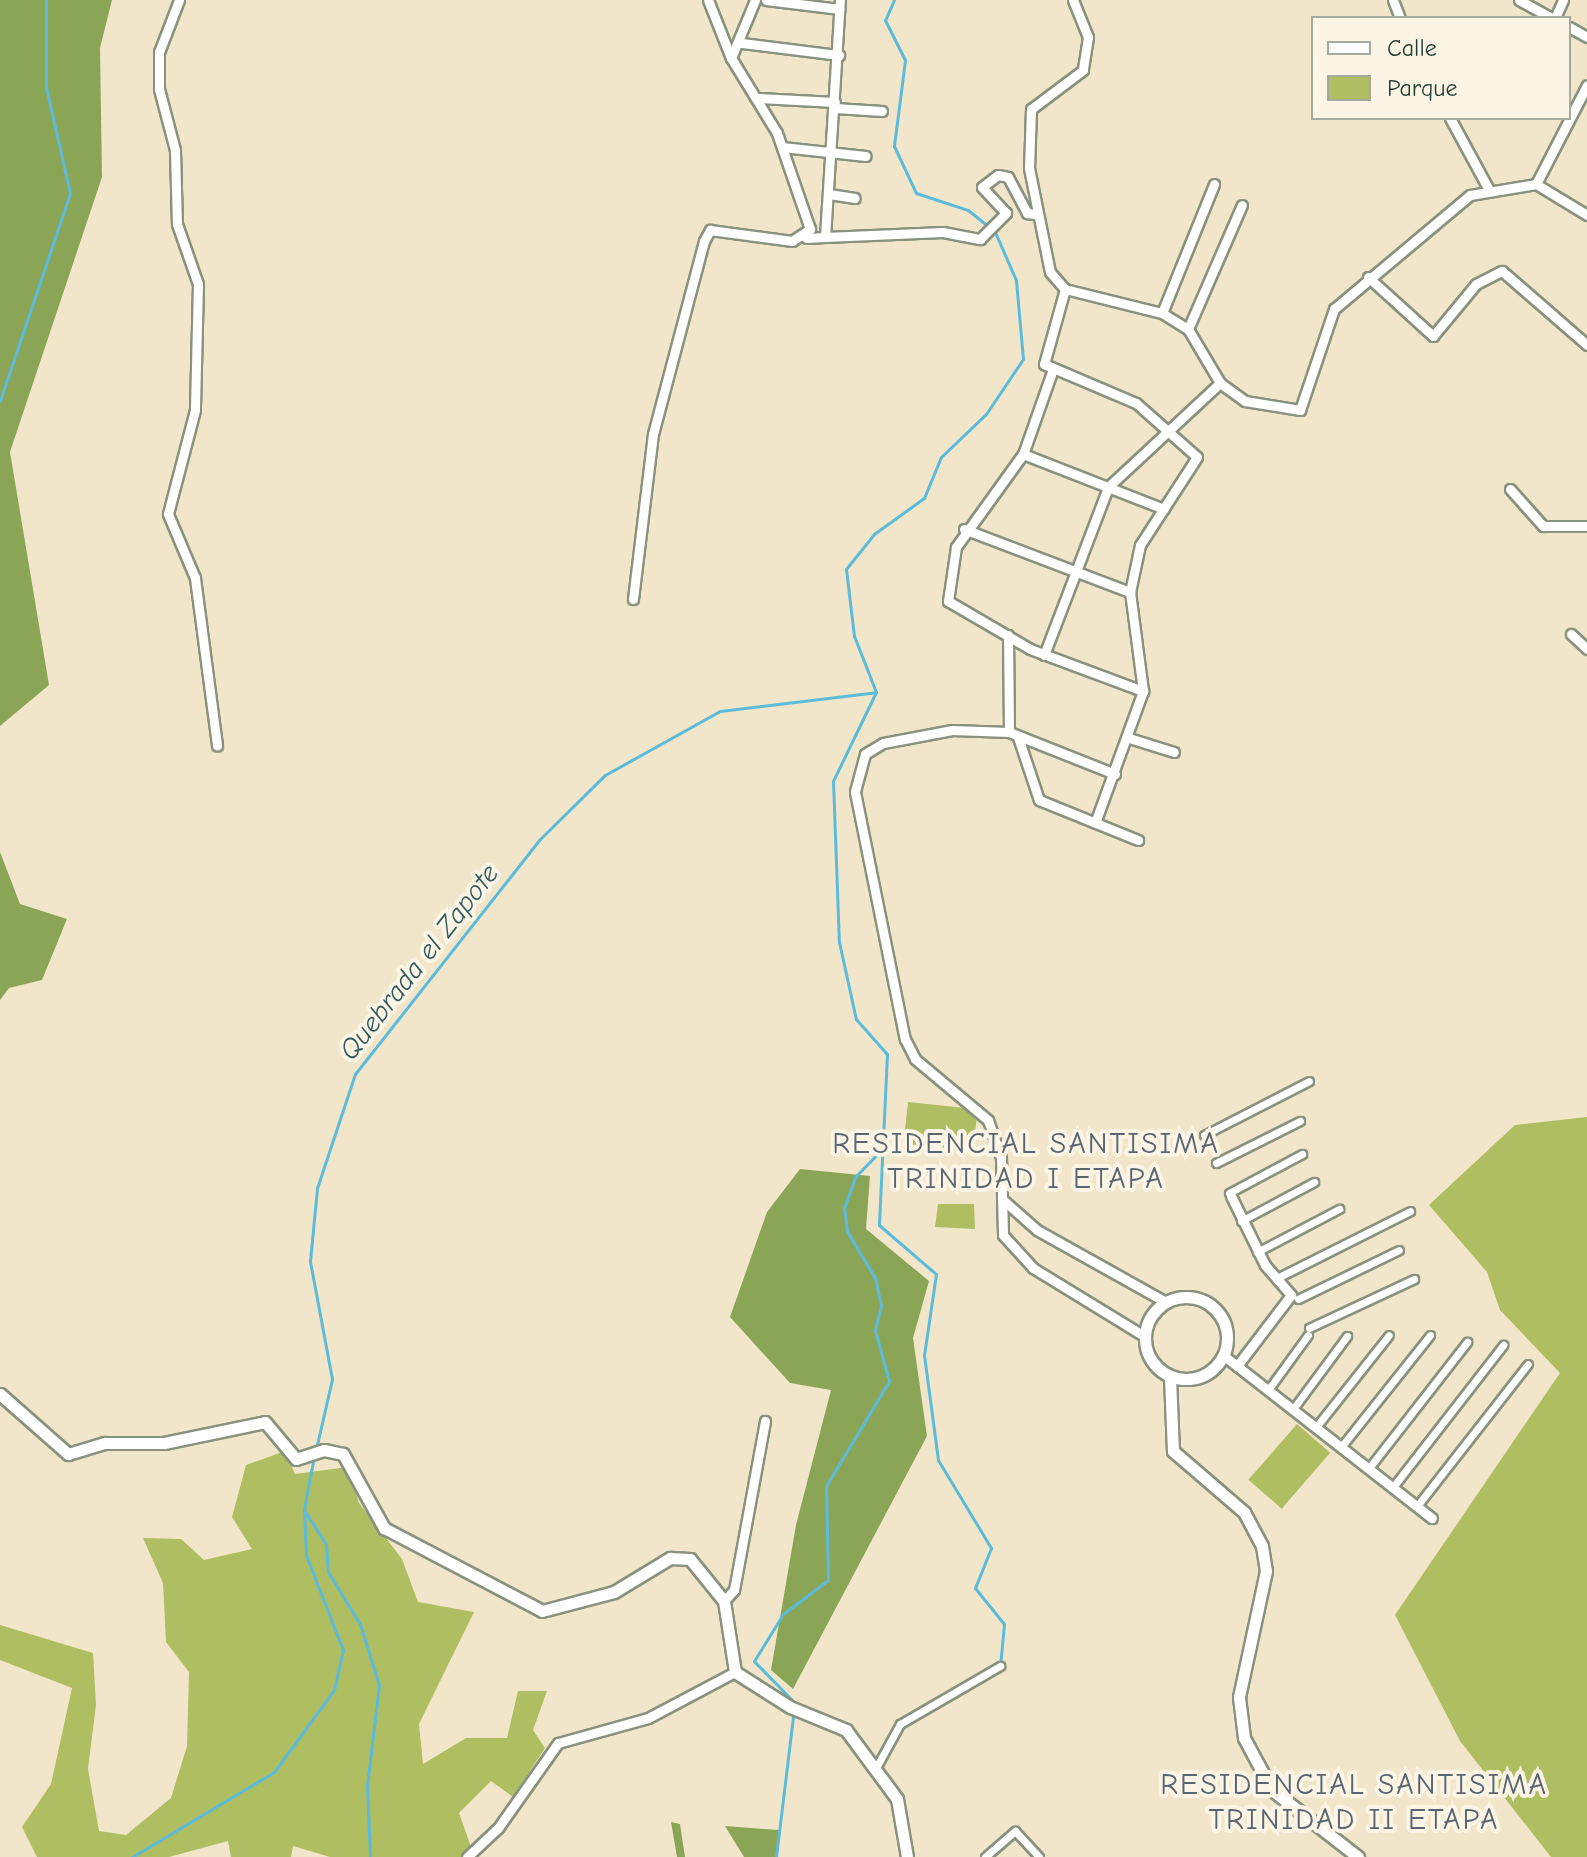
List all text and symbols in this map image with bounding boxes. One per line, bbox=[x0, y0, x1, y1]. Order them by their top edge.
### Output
legend bbox=[1311, 16, 1571, 120]
text: Calle bbox=[1387, 34, 1437, 62]
text: Parque bbox=[1387, 74, 1458, 102]
water label: Quebrada el Zapote bbox=[332, 857, 506, 1067]
district label: RESIDENCIAL SANTISIMA TRINIDAD I ETAPA bbox=[832, 1126, 1220, 1196]
district label: RESIDENCIAL SANTISIMA TRINIDAD II ETAPA bbox=[1160, 1767, 1548, 1838]

